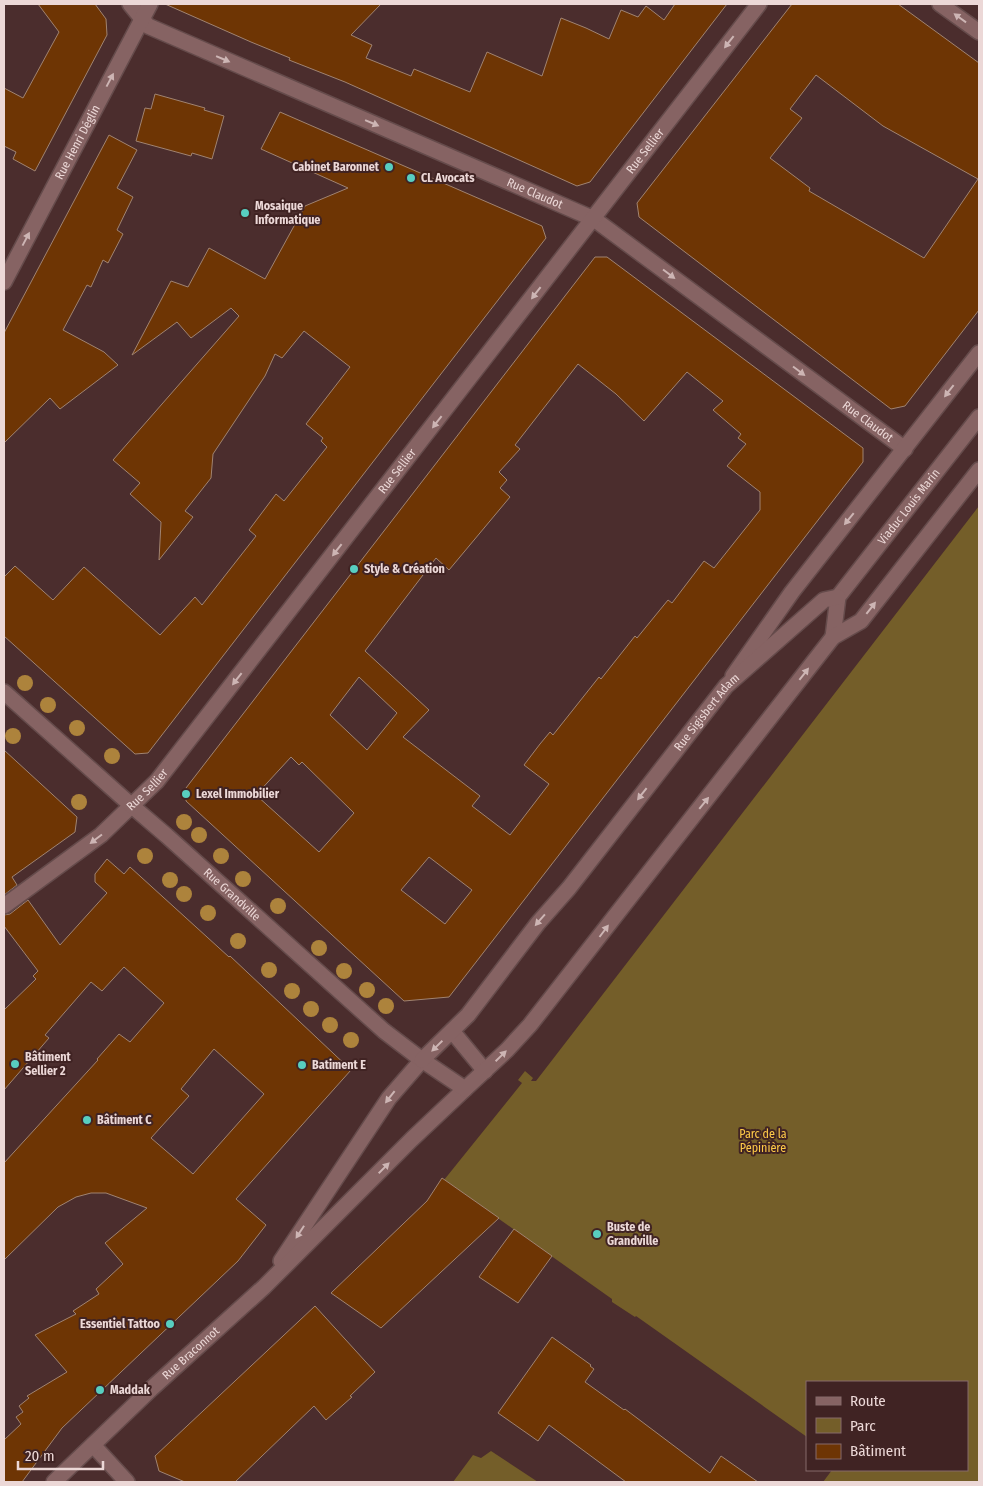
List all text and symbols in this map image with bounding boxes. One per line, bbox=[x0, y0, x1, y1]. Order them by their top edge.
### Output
one-way arrow bbox=[953, 13, 967, 23]
one-way arrow bbox=[724, 35, 735, 48]
one-way arrow bbox=[216, 55, 230, 63]
one-way arrow bbox=[106, 73, 115, 86]
street label: Rue Henri Déglin bbox=[52, 102, 103, 182]
one-way arrow bbox=[365, 120, 379, 128]
street label: Rue Sellier bbox=[623, 125, 667, 176]
place label: Cabinet Baronnet bbox=[292, 160, 380, 174]
marker: Cabinet Baronnet bbox=[383, 161, 395, 173]
place label: CL Avocats bbox=[421, 171, 475, 185]
marker: CL Avocats bbox=[405, 172, 417, 184]
street label: Rue Claudot bbox=[505, 175, 565, 212]
place label: Mosaique Informatique bbox=[255, 199, 320, 227]
marker: Mosaique Informatique bbox=[239, 207, 251, 219]
one-way arrow bbox=[22, 232, 31, 246]
one-way arrow bbox=[662, 269, 675, 280]
one-way arrow bbox=[531, 286, 542, 299]
one-way arrow bbox=[792, 366, 805, 377]
one-way arrow bbox=[944, 384, 955, 397]
street label: Rue Claudot bbox=[840, 398, 896, 445]
one-way arrow bbox=[431, 415, 442, 428]
street label: Rue Sellier bbox=[375, 445, 419, 496]
street label: Viaduc Louis Marin bbox=[875, 466, 943, 547]
one-way arrow bbox=[843, 512, 854, 525]
one-way arrow bbox=[332, 543, 342, 557]
place label: Style & Création bbox=[364, 562, 445, 576]
marker: Style & Création bbox=[348, 563, 360, 575]
one-way arrow bbox=[866, 602, 877, 615]
one-way arrow bbox=[799, 668, 809, 681]
street label: Rue Sigisbert Adam bbox=[671, 671, 742, 754]
one-way arrow bbox=[232, 672, 243, 685]
street label: Rue Sellier bbox=[124, 765, 171, 813]
place label: Lexel Immobilier bbox=[196, 787, 280, 801]
one-way arrow bbox=[637, 787, 648, 800]
marker: Lexel Immobilier bbox=[180, 788, 192, 800]
one-way arrow bbox=[699, 797, 710, 810]
one-way arrow bbox=[89, 834, 103, 844]
street label: Rue Grandville bbox=[201, 865, 263, 924]
one-way arrow bbox=[535, 914, 546, 927]
one-way arrow bbox=[599, 924, 609, 937]
one-way arrow bbox=[431, 1039, 443, 1051]
place label: Bâtiment Sellier 2 bbox=[25, 1050, 72, 1078]
one-way arrow bbox=[494, 1050, 506, 1062]
marker: Bâtiment Sellier 2 bbox=[9, 1058, 21, 1070]
place label: Batiment E bbox=[312, 1058, 366, 1072]
marker: Batiment E bbox=[296, 1059, 308, 1071]
one-way arrow bbox=[385, 1090, 395, 1104]
place label: Bâtiment C bbox=[97, 1113, 152, 1127]
marker: Bâtiment C bbox=[81, 1114, 93, 1126]
park label: Parc de la Pépinière bbox=[739, 1127, 787, 1155]
one-way arrow bbox=[377, 1162, 389, 1174]
place label: Buste de Grandville bbox=[607, 1220, 658, 1248]
one-way arrow bbox=[295, 1226, 305, 1239]
marker: Buste de Grandville bbox=[591, 1228, 603, 1240]
place label: Essentiel Tattoo bbox=[80, 1317, 161, 1331]
marker: Essentiel Tattoo bbox=[164, 1318, 176, 1330]
street label: Rue Braconnot bbox=[159, 1324, 222, 1382]
legend bbox=[806, 1381, 968, 1471]
place label: Maddak bbox=[110, 1383, 151, 1397]
marker: Maddak bbox=[94, 1384, 106, 1396]
text: Route bbox=[850, 1392, 886, 1410]
text: Parc bbox=[850, 1417, 876, 1435]
scale bar bbox=[18, 1438, 102, 1470]
text: Bâtiment bbox=[850, 1442, 906, 1460]
text: 20 m bbox=[25, 1447, 55, 1465]

